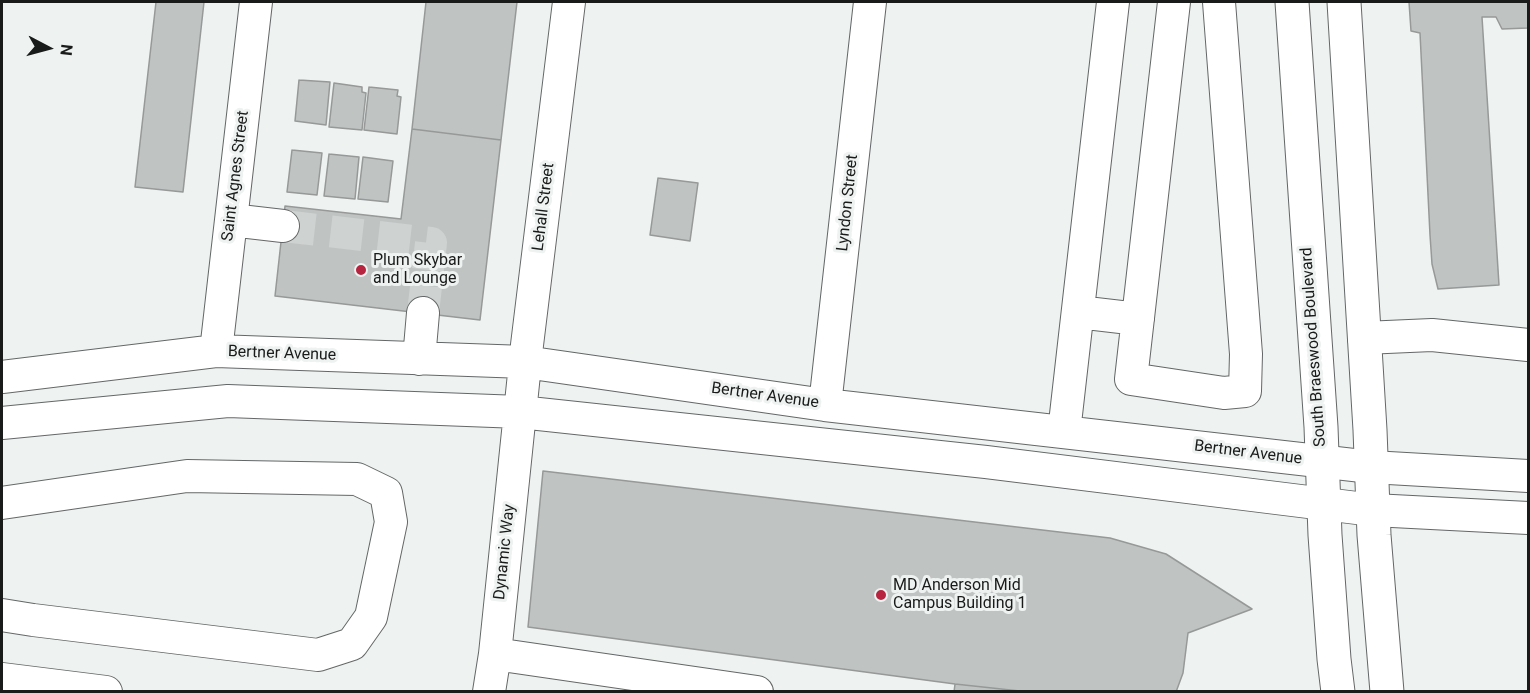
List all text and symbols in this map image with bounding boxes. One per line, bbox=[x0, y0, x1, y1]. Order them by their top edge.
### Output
north arrow bbox=[18, 18, 78, 78]
text: N bbox=[56, 43, 76, 57]
street label: Saint Agnes Street bbox=[218, 110, 254, 242]
street label: Lyndon Street bbox=[833, 154, 863, 252]
street label: Lehall Street bbox=[529, 162, 559, 252]
street label: South Braeswood Boulevard bbox=[1297, 247, 1331, 447]
place label: Plum Skybar and Lounge bbox=[373, 251, 462, 289]
marker: Plum Skybar and Lounge bbox=[354, 263, 368, 277]
street label: Bertner Avenue bbox=[227, 343, 337, 365]
street label: Bertner Avenue bbox=[710, 379, 820, 413]
street label: Bertner Avenue bbox=[1193, 437, 1303, 469]
street label: Dynamic Way bbox=[490, 503, 520, 601]
place label: MD Anderson Mid Campus Building 1 bbox=[893, 576, 1026, 614]
marker: MD Anderson Mid Campus Building 1 bbox=[874, 588, 888, 602]

